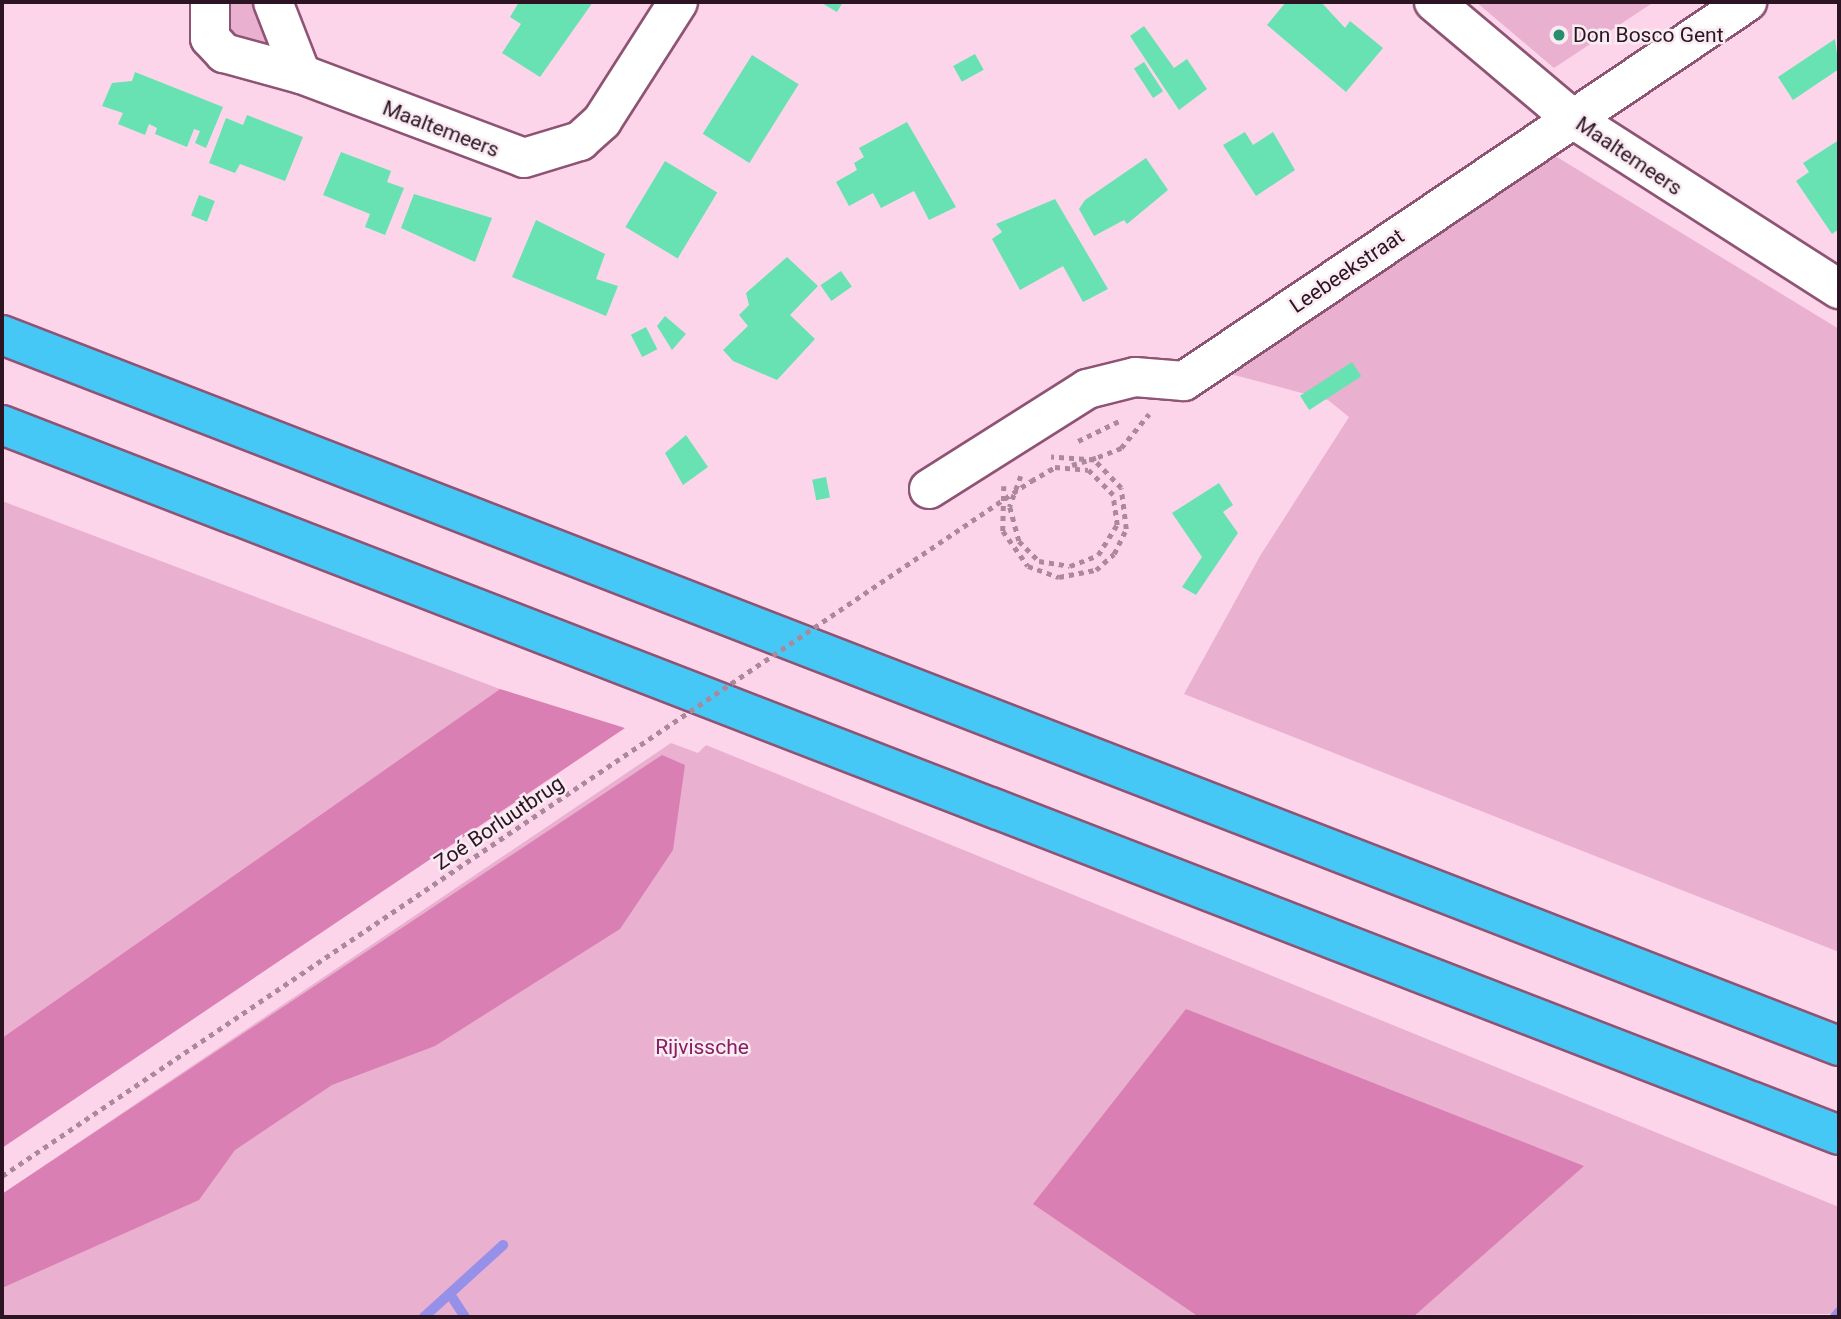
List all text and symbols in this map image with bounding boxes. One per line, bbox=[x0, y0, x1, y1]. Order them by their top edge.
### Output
place label: Don Bosco Gent bbox=[1573, 22, 1724, 48]
marker: Don Bosco Gent bbox=[1551, 27, 1567, 43]
street label: Maaltemeers bbox=[379, 95, 503, 163]
street label: Maaltemeers bbox=[1571, 111, 1687, 201]
street label: Leebeekstraat bbox=[1285, 224, 1409, 318]
street label: Zoé Borluutbrug bbox=[430, 771, 568, 875]
park label: Rijvissche bbox=[655, 1034, 749, 1060]

